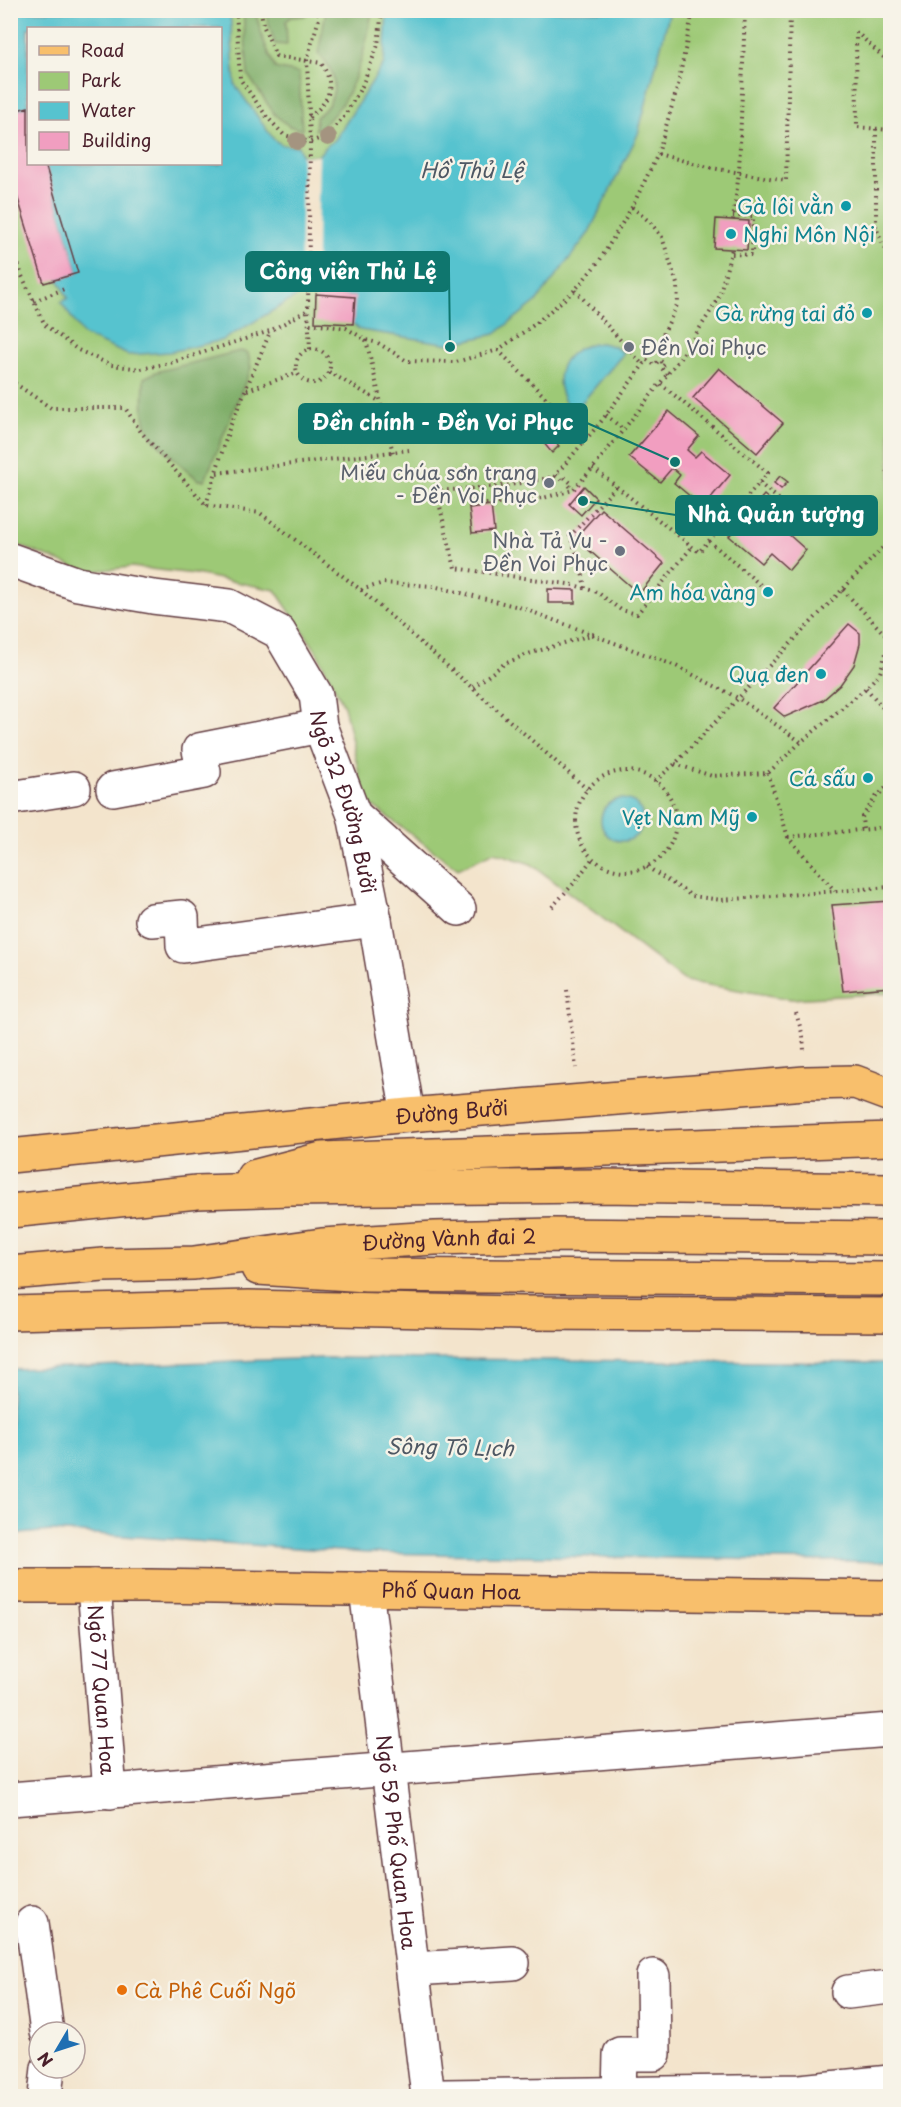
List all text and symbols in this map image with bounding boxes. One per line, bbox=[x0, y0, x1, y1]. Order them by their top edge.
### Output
legend bbox=[27, 27, 222, 165]
text: Road bbox=[81, 36, 125, 63]
text: Park bbox=[81, 66, 121, 93]
text: Water bbox=[81, 96, 136, 123]
text: Building bbox=[81, 126, 151, 153]
water label: Hồ Thủ Lệ bbox=[420, 153, 526, 185]
place label: Gà lôi vằn bbox=[737, 191, 834, 221]
marker: Gà lôi vằn bbox=[839, 199, 853, 213]
place label: Nghi Môn Nội bbox=[743, 219, 875, 249]
marker: Nghi Môn Nội bbox=[724, 227, 738, 241]
callout: Công viên Thủ Lệ bbox=[246, 252, 449, 291]
text: Công viên Thủ Lệ bbox=[259, 254, 437, 286]
place label: Gà rừng tai đỏ bbox=[715, 298, 855, 328]
marker: Gà rừng tai đỏ bbox=[860, 306, 874, 320]
place label: Đền Voi Phục bbox=[641, 332, 766, 362]
marker: Đền Voi Phục bbox=[622, 340, 636, 354]
callout: Đền chính - Đền Voi Phục bbox=[299, 404, 587, 443]
text: Đền chính - Đền Voi Phục bbox=[312, 405, 574, 437]
place label: Miếu chúa sơn trang - Đền Voi Phục bbox=[340, 457, 537, 510]
marker: Miếu chúa sơn trang - Đền Voi Phục bbox=[542, 476, 556, 490]
callout: Nhà Quản tượng bbox=[676, 496, 877, 535]
text: Nhà Quản tượng bbox=[687, 497, 865, 529]
place label: Nhà Tả Vu - Đền Voi Phục bbox=[483, 525, 608, 578]
marker: Nhà Tả Vu - Đền Voi Phục bbox=[613, 544, 627, 558]
place label: Am hóa vàng bbox=[630, 577, 756, 607]
marker: Am hóa vàng bbox=[761, 585, 775, 599]
place label: Quạ đen bbox=[728, 659, 809, 689]
marker: Quạ đen bbox=[814, 667, 828, 681]
street label: Ngõ 32 Đường Bưởi bbox=[303, 708, 384, 896]
place label: Cá sấu bbox=[789, 763, 856, 793]
marker: Cá sấu bbox=[861, 771, 875, 785]
place label: Vẹt Nam Mỹ bbox=[622, 802, 740, 832]
marker: Vẹt Nam Mỹ bbox=[745, 810, 759, 824]
street label: Đường Bưởi bbox=[394, 1092, 509, 1131]
street label: Đường Vành đai 2 bbox=[361, 1220, 536, 1257]
water label: Sông Tô Lịch bbox=[386, 1429, 515, 1463]
street label: Phố Quan Hoa bbox=[381, 1574, 521, 1607]
street label: Ngõ 77 Quan Hoa bbox=[81, 1604, 124, 1776]
street label: Ngõ 59 Phố Quan Hoa bbox=[369, 1733, 425, 1951]
place label: Cà Phê Cuối Ngõ bbox=[134, 1975, 296, 2005]
marker: Cà Phê Cuối Ngõ bbox=[115, 1983, 129, 1997]
north arrow bbox=[27, 2020, 87, 2080]
text: N bbox=[31, 2048, 58, 2073]

